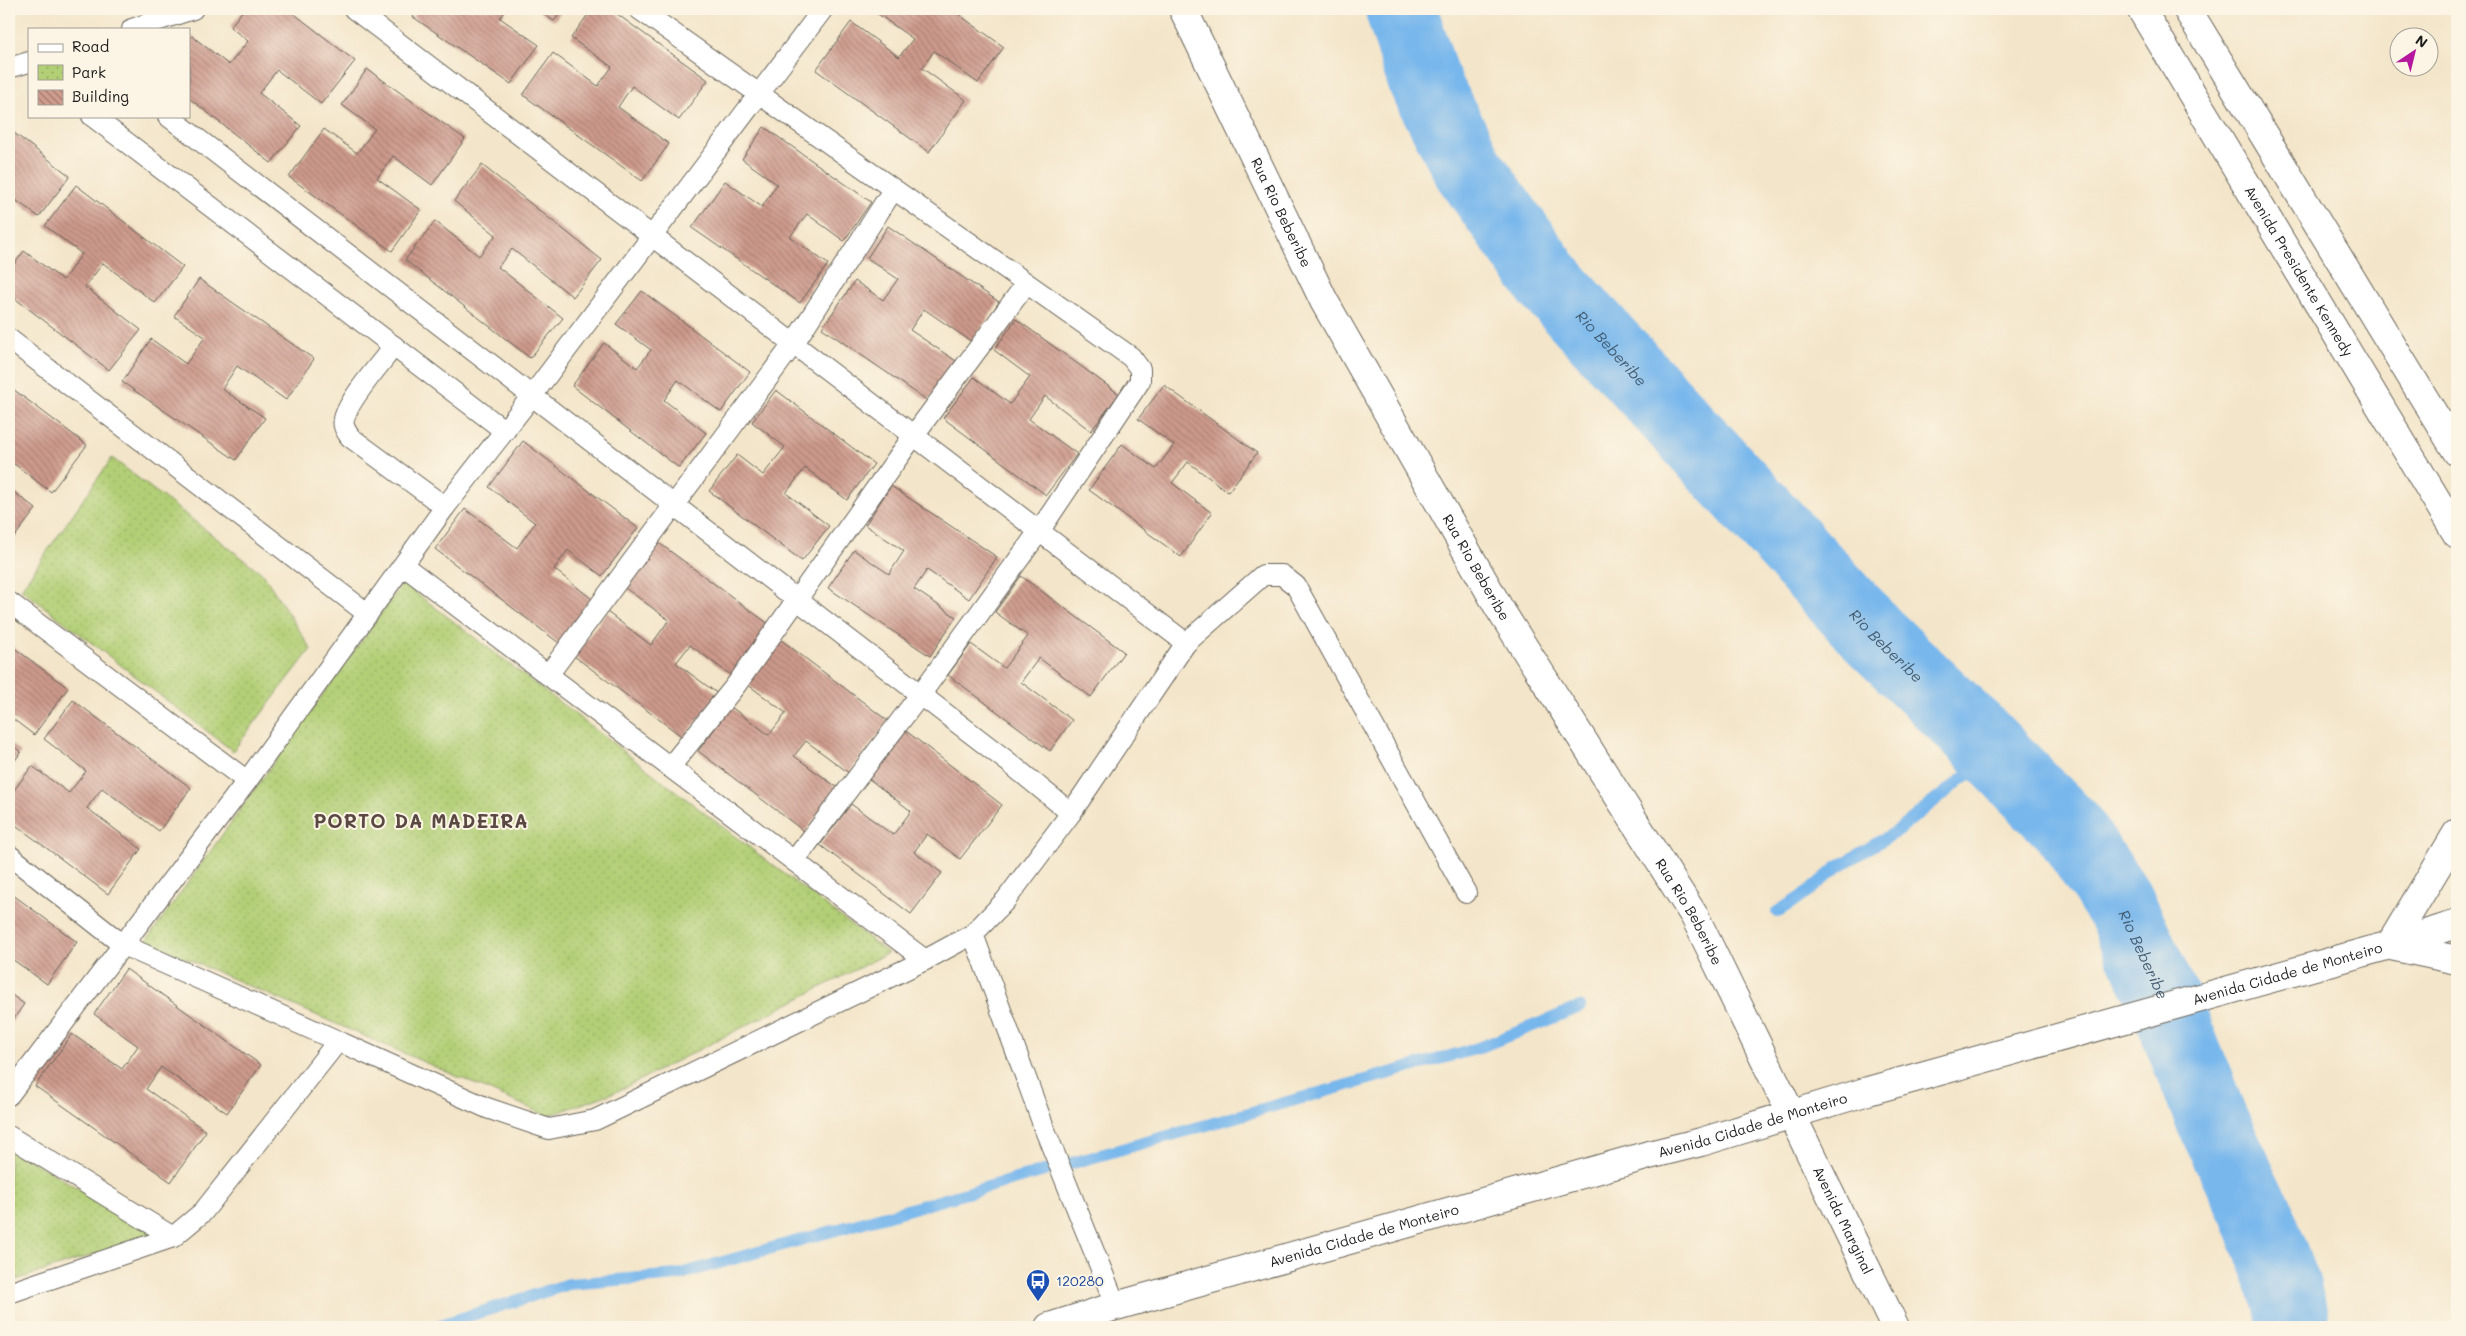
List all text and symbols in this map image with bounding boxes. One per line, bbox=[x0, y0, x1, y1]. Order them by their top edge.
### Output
legend bbox=[28, 28, 190, 118]
north arrow bbox=[2388, 28, 2438, 78]
text: N bbox=[2412, 30, 2432, 52]
text: Road bbox=[72, 36, 109, 56]
text: Park bbox=[72, 62, 106, 82]
text: Building bbox=[72, 86, 129, 106]
street label: Rua Rio Beberibe bbox=[1247, 154, 1316, 270]
street label: Avenida Presidente Kennedy bbox=[2241, 182, 2358, 360]
water label: Rio Beberibe bbox=[1572, 306, 1652, 390]
street label: Rua Rio Beberibe bbox=[1438, 510, 1515, 624]
water label: Rio Beberibe bbox=[1845, 605, 1928, 687]
district label: PORTO DA MADEIRA bbox=[313, 808, 529, 833]
street label: Rua Rio Beberibe bbox=[1651, 855, 1727, 968]
water label: Rio Beberibe bbox=[2114, 906, 2173, 1002]
street label: Avenida Cidade de Monteiro bbox=[2190, 938, 2384, 1009]
street label: Avenida Cidade de Monteiro bbox=[1656, 1088, 1849, 1161]
street label: Avenida Marginal bbox=[1809, 1163, 1878, 1277]
street label: Avenida Cidade de Monteiro bbox=[1267, 1199, 1461, 1271]
bus stop icon: 120280 bbox=[1025, 1268, 1051, 1302]
place label: 120280 bbox=[1056, 1271, 1104, 1290]

